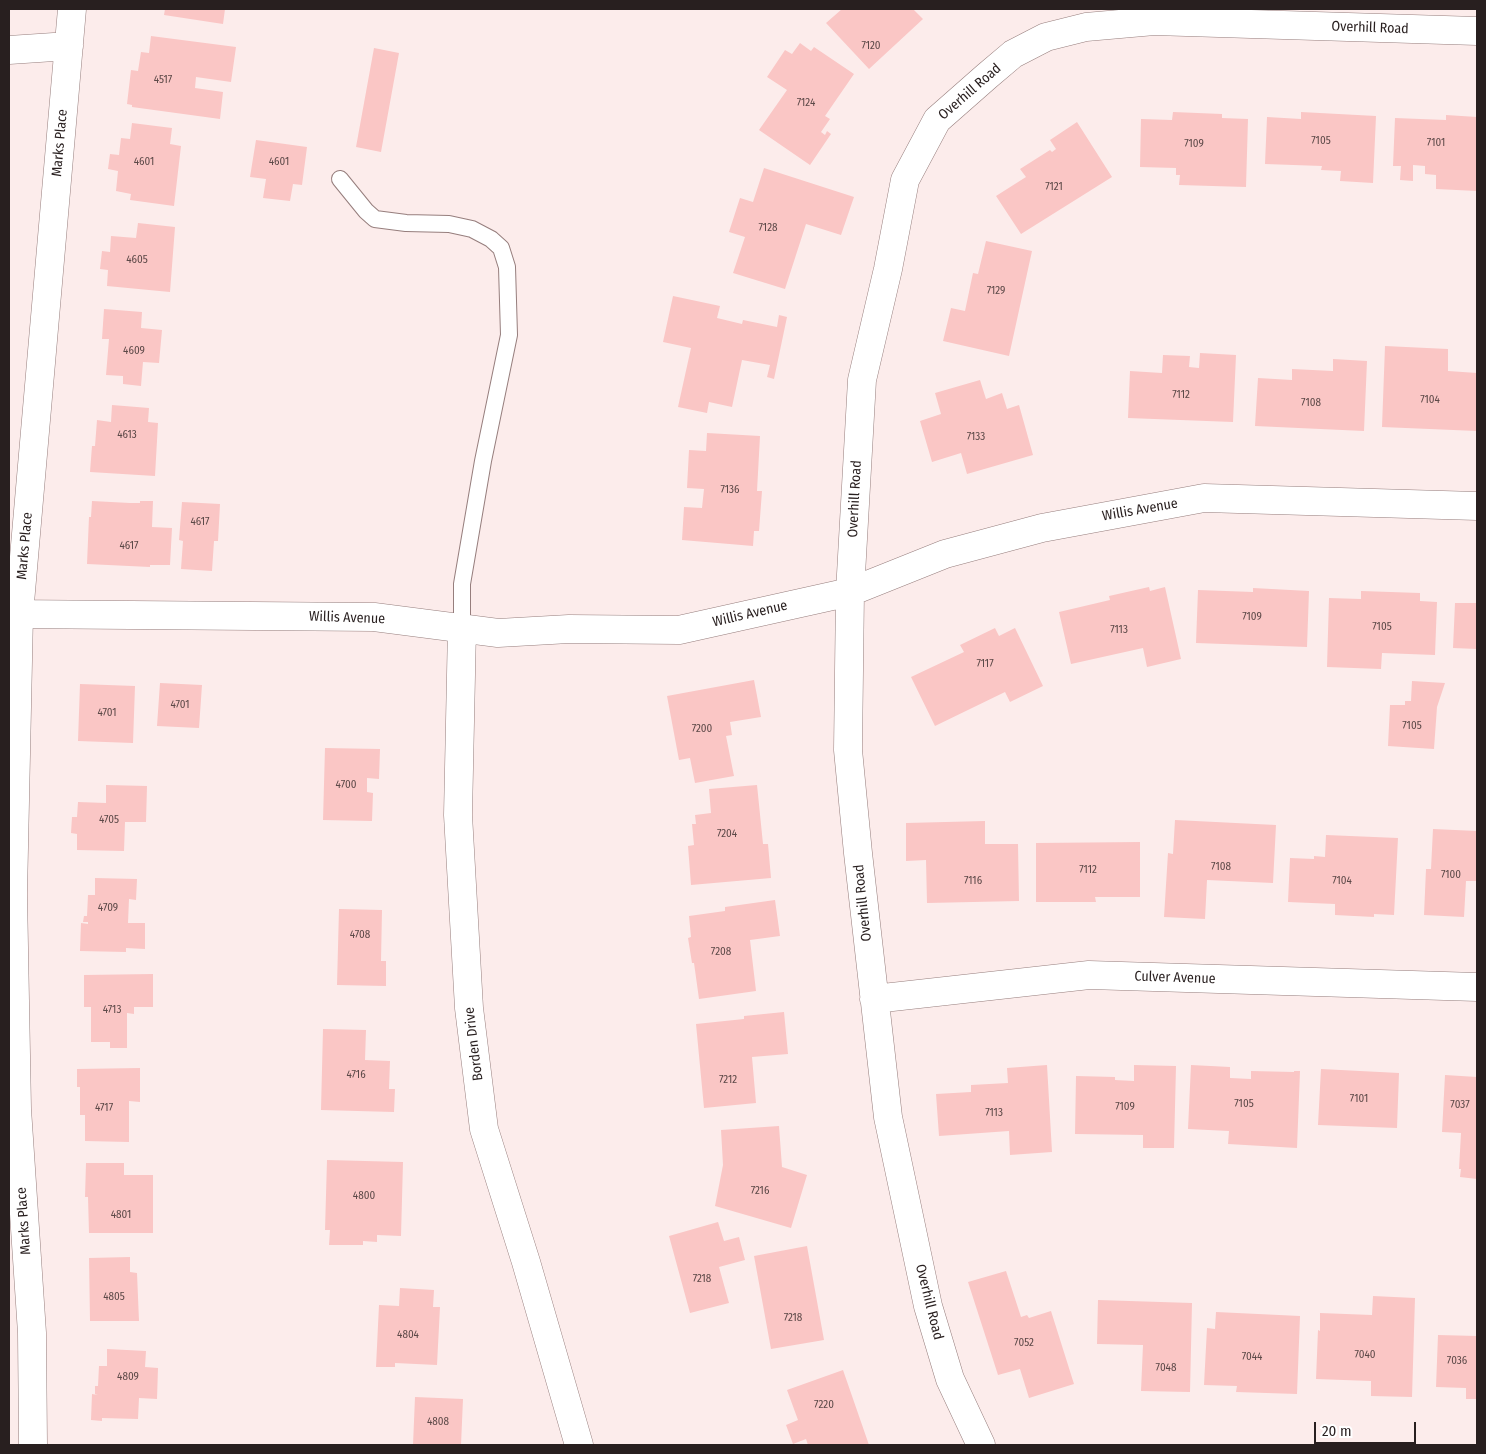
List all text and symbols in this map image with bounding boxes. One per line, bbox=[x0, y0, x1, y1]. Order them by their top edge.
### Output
street label: Overhill Road bbox=[1331, 18, 1409, 38]
house number: 7120 bbox=[861, 39, 881, 53]
street label: Overhill Road bbox=[935, 60, 1005, 124]
house number: 4517 bbox=[154, 73, 172, 87]
house number: 7124 bbox=[797, 96, 815, 110]
street label: Marks Place bbox=[49, 109, 71, 177]
house number: 7105 bbox=[1311, 134, 1331, 148]
house number: 7101 bbox=[1427, 136, 1445, 150]
house number: 7109 bbox=[1184, 137, 1204, 151]
house number: 4601 bbox=[134, 155, 154, 169]
house number: 4601 bbox=[269, 155, 289, 169]
house number: 7121 bbox=[1045, 180, 1063, 194]
house number: 7128 bbox=[759, 221, 777, 235]
house number: 4605 bbox=[126, 253, 148, 267]
house number: 7129 bbox=[987, 284, 1005, 298]
house number: 4609 bbox=[123, 344, 145, 358]
house number: 7112 bbox=[1172, 388, 1190, 402]
house number: 7104 bbox=[1420, 393, 1440, 407]
house number: 7108 bbox=[1301, 396, 1321, 410]
house number: 4613 bbox=[117, 428, 137, 442]
house number: 7133 bbox=[967, 430, 985, 444]
street label: Overhill Road bbox=[845, 460, 865, 538]
house number: 7136 bbox=[720, 483, 740, 497]
street label: Willis Avenue bbox=[1101, 495, 1179, 525]
street label: Marks Place bbox=[14, 512, 36, 580]
house number: 4617 bbox=[190, 515, 210, 529]
house number: 4617 bbox=[119, 539, 139, 553]
street label: Willis Avenue bbox=[711, 597, 789, 631]
street label: Willis Avenue bbox=[309, 608, 385, 628]
house number: 7109 bbox=[1242, 610, 1262, 624]
house number: 7105 bbox=[1372, 620, 1392, 634]
house number: 7113 bbox=[1110, 623, 1128, 637]
house number: 7117 bbox=[976, 657, 994, 671]
house number: 4701 bbox=[170, 698, 190, 712]
house number: 4701 bbox=[97, 706, 117, 720]
house number: 7105 bbox=[1402, 719, 1422, 733]
house number: 7200 bbox=[692, 722, 712, 736]
house number: 4700 bbox=[336, 778, 356, 792]
house number: 4705 bbox=[99, 813, 119, 827]
house number: 7204 bbox=[717, 827, 737, 841]
house number: 7108 bbox=[1211, 860, 1231, 874]
house number: 7112 bbox=[1079, 863, 1097, 877]
street label: Overhill Road bbox=[851, 864, 875, 942]
house number: 7100 bbox=[1441, 868, 1461, 882]
house number: 7116 bbox=[964, 874, 982, 888]
house number: 7104 bbox=[1332, 874, 1352, 888]
house number: 4709 bbox=[98, 901, 118, 915]
house number: 4708 bbox=[350, 928, 370, 942]
house number: 7208 bbox=[711, 945, 731, 959]
street label: Culver Avenue bbox=[1134, 968, 1216, 988]
house number: 4713 bbox=[103, 1003, 121, 1017]
street label: Borden Drive bbox=[461, 1006, 487, 1082]
house number: 4716 bbox=[346, 1068, 366, 1082]
house number: 7212 bbox=[719, 1073, 737, 1087]
house number: 7101 bbox=[1350, 1092, 1368, 1106]
house number: 7105 bbox=[1234, 1097, 1254, 1111]
house number: 7037 bbox=[1450, 1098, 1470, 1112]
house number: 7109 bbox=[1115, 1100, 1135, 1114]
house number: 4717 bbox=[95, 1101, 113, 1115]
house number: 7113 bbox=[985, 1106, 1003, 1120]
house number: 7216 bbox=[751, 1184, 769, 1198]
street label: Marks Place bbox=[13, 1187, 35, 1255]
house number: 4800 bbox=[353, 1189, 375, 1203]
house number: 4801 bbox=[111, 1208, 131, 1222]
street label: Overhill Road bbox=[911, 1262, 947, 1342]
house number: 7218 bbox=[693, 1272, 711, 1286]
house number: 4805 bbox=[103, 1290, 125, 1304]
house number: 7218 bbox=[784, 1311, 802, 1325]
house number: 4804 bbox=[397, 1328, 419, 1342]
house number: 7052 bbox=[1014, 1336, 1034, 1350]
house number: 7040 bbox=[1354, 1348, 1376, 1362]
house number: 7044 bbox=[1242, 1350, 1262, 1364]
house number: 7036 bbox=[1447, 1354, 1467, 1368]
house number: 7048 bbox=[1156, 1361, 1176, 1375]
house number: 4809 bbox=[117, 1370, 139, 1384]
house number: 7220 bbox=[814, 1398, 834, 1412]
scale bar bbox=[1316, 1412, 1418, 1444]
house number: 4808 bbox=[427, 1415, 449, 1429]
text: 20 m bbox=[1322, 1422, 1352, 1440]

